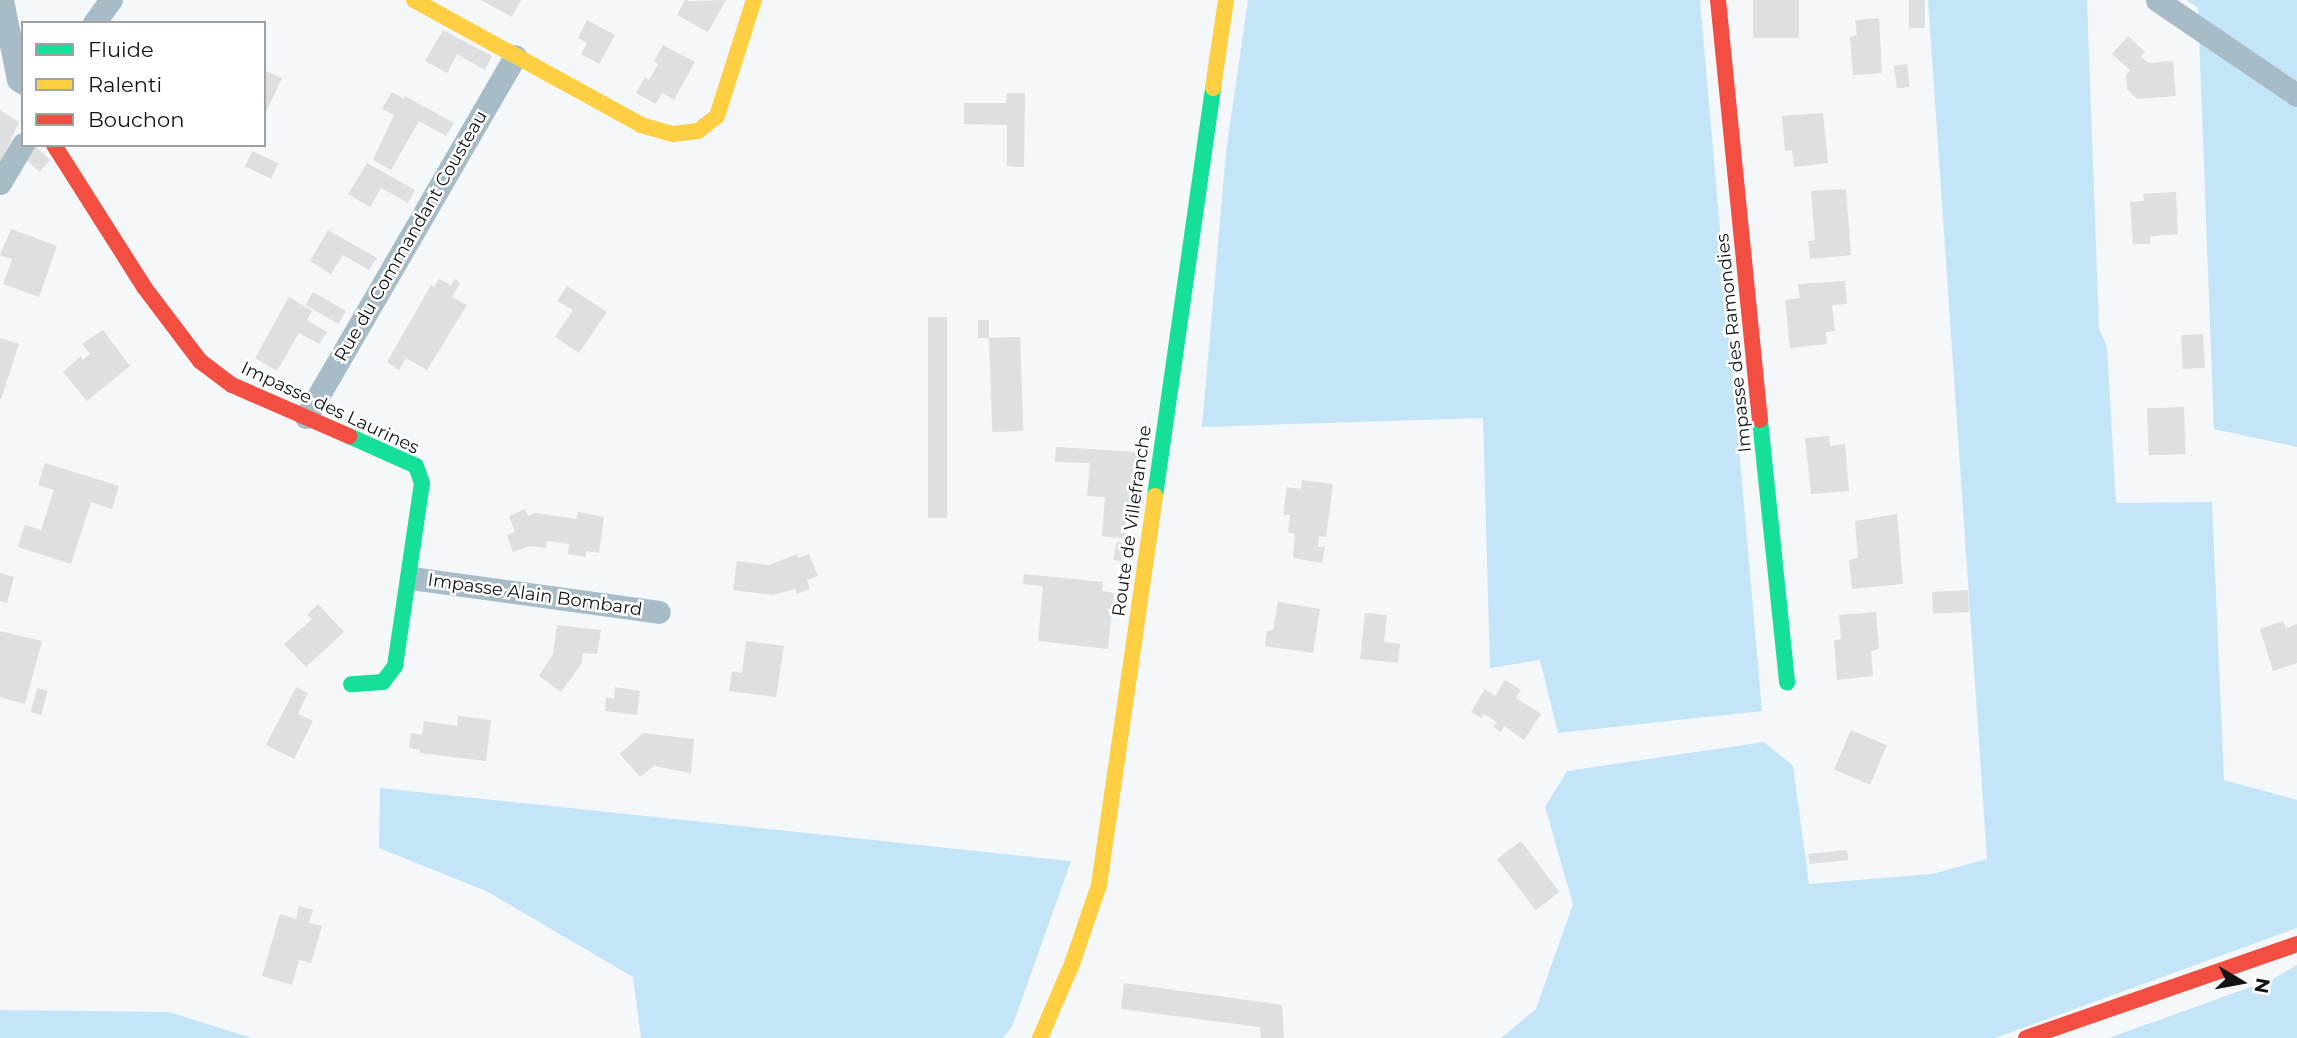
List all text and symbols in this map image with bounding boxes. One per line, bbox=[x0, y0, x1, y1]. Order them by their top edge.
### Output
legend bbox=[21, 21, 266, 147]
text: Fluide bbox=[88, 37, 154, 62]
text: Ralenti bbox=[88, 72, 162, 97]
text: Bouchon bbox=[88, 107, 184, 132]
street label: Rue du Commandant Cousteau bbox=[330, 107, 492, 365]
street label: Impasse des Ramondies bbox=[1712, 233, 1756, 453]
street label: Impasse des Laurines bbox=[237, 357, 423, 459]
street label: Route de Villefranche bbox=[1108, 424, 1156, 618]
street label: Impasse Alain Bombard bbox=[426, 569, 644, 621]
north arrow bbox=[2206, 947, 2276, 1017]
text: N bbox=[2250, 976, 2275, 995]

